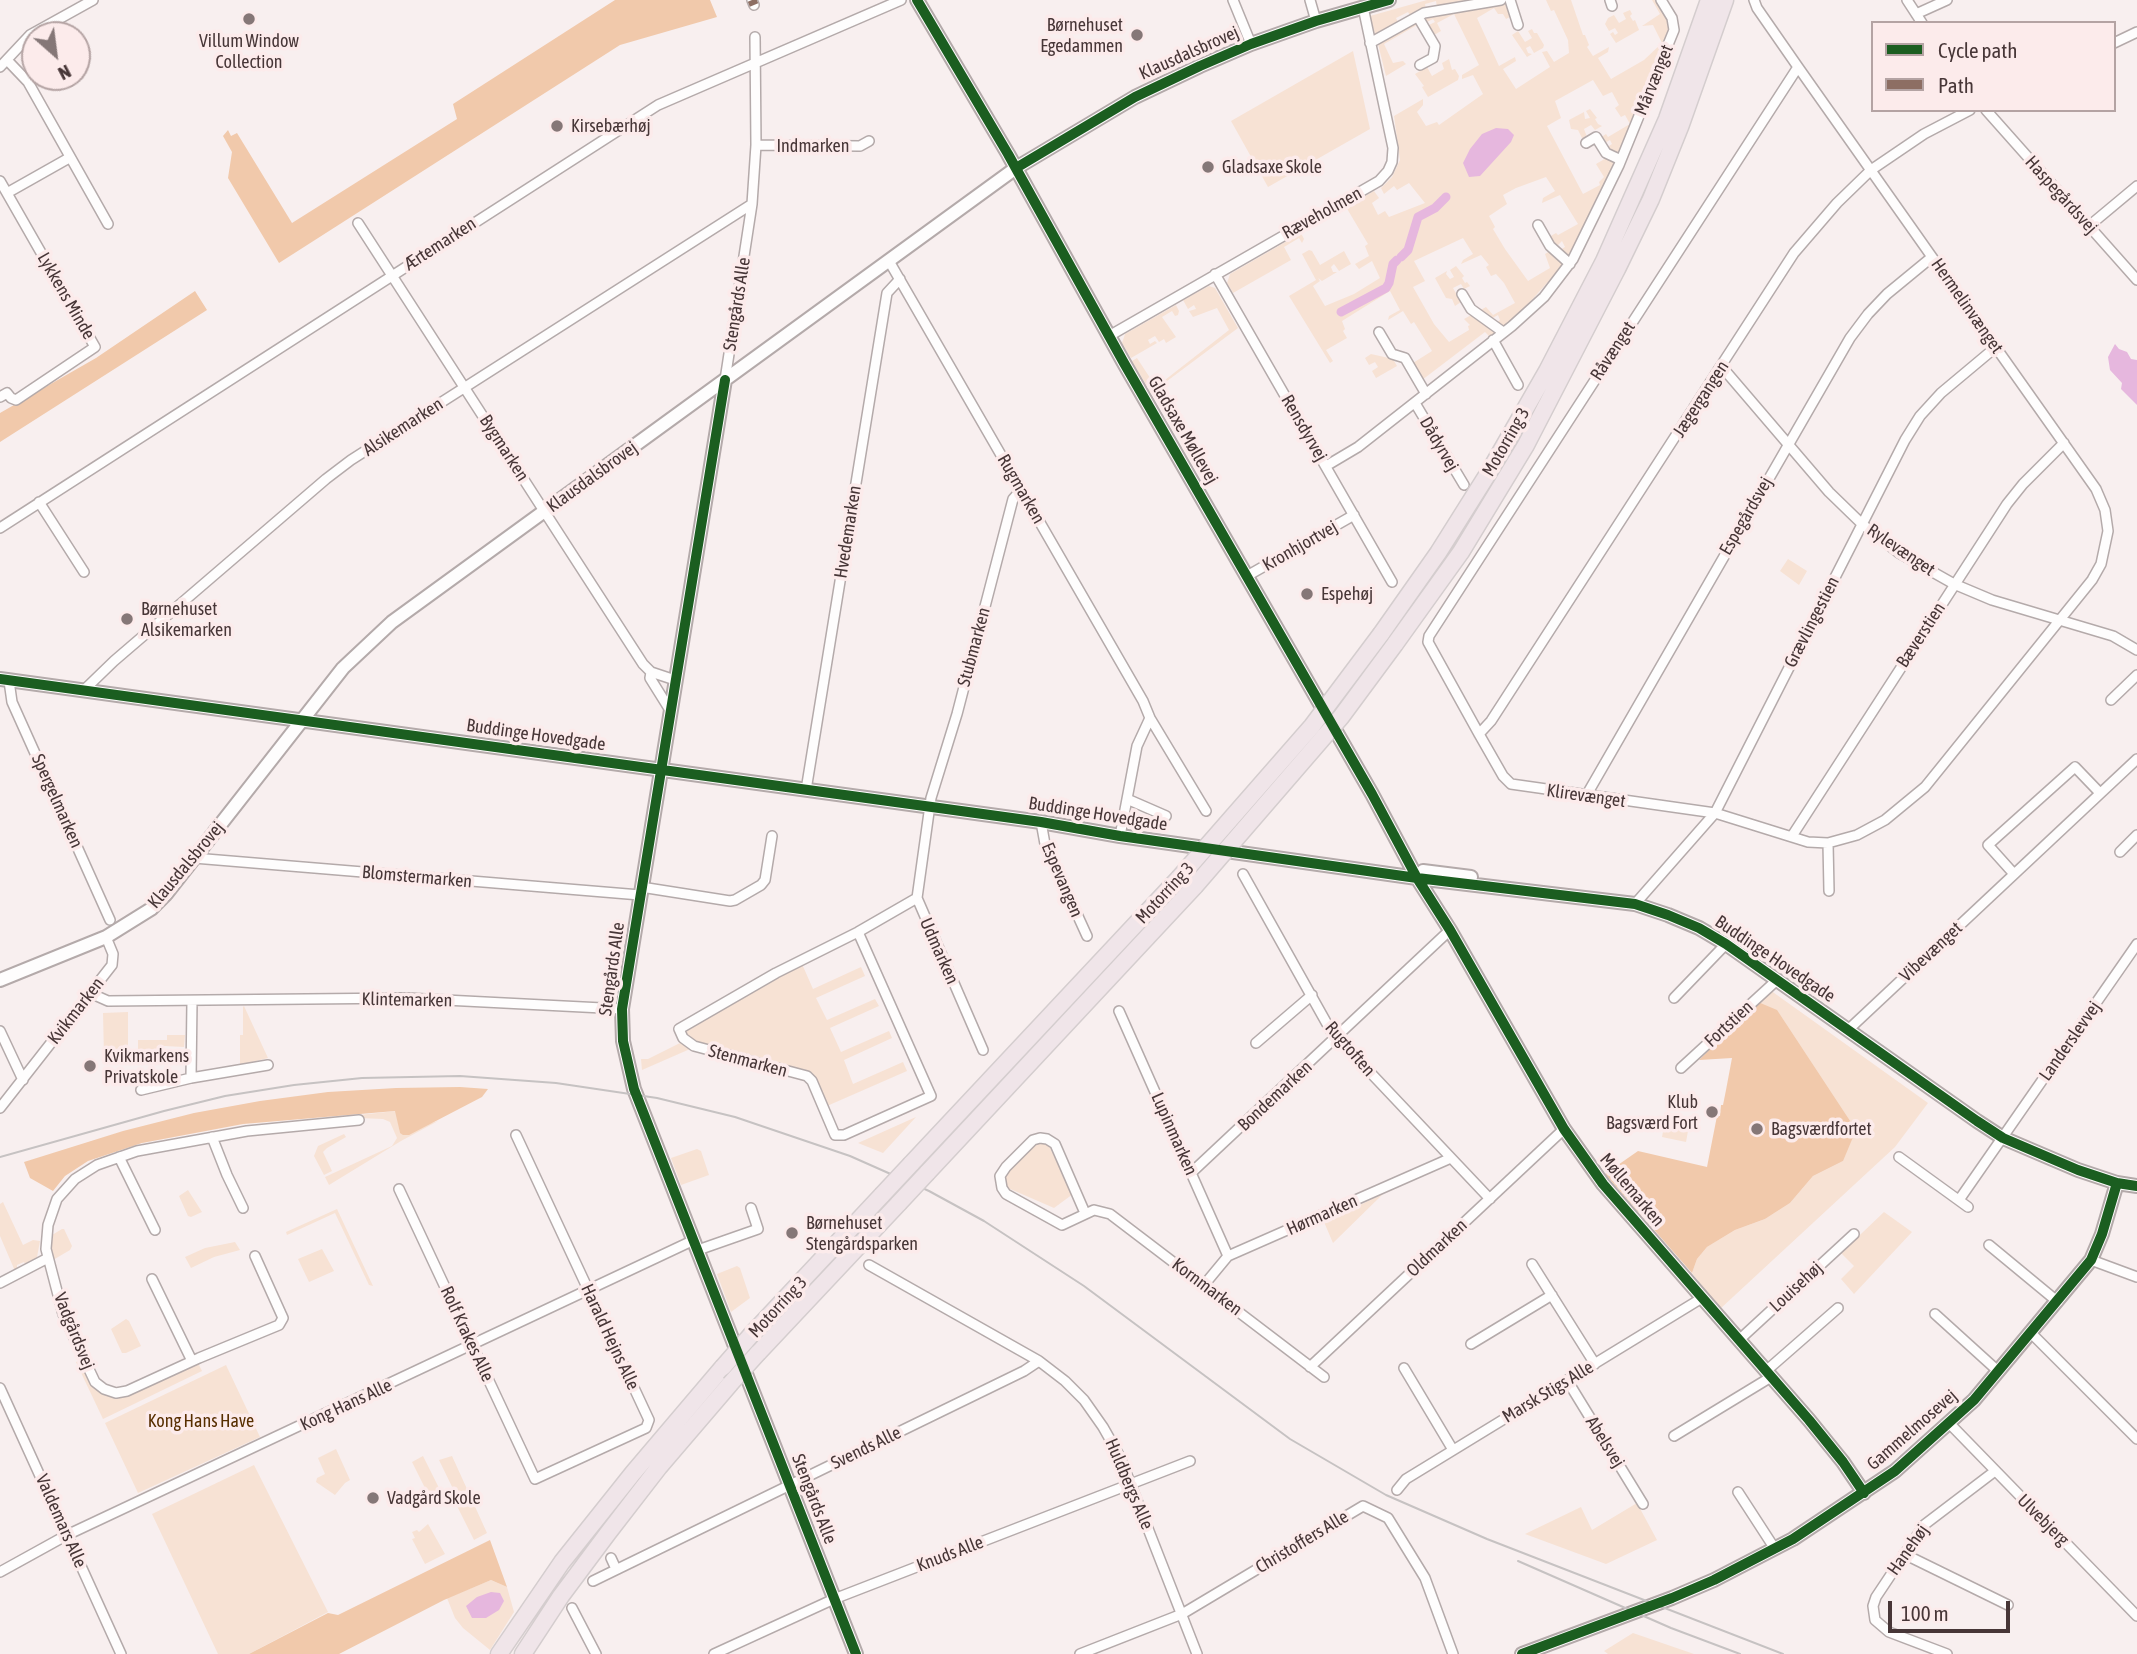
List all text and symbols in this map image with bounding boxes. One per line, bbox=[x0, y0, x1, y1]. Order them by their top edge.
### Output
marker: Villum Window Collection bbox=[241, 11, 257, 27]
place label: Børnehuset Egedammen bbox=[1040, 14, 1123, 56]
north arrow bbox=[21, 21, 91, 91]
street label: Klausdalsbrovej bbox=[1136, 21, 1242, 85]
legend bbox=[1871, 21, 2116, 112]
marker: Børnehuset Egedammen bbox=[1129, 27, 1145, 43]
place label: Villum Window Collection bbox=[199, 30, 299, 72]
text: Cycle path bbox=[1938, 38, 2017, 62]
street label: Mårvænget bbox=[1630, 42, 1678, 118]
text: N bbox=[55, 60, 75, 85]
text: Path bbox=[1938, 73, 1974, 97]
place label: Kirsebærhøj bbox=[571, 115, 651, 137]
marker: Kirsebærhøj bbox=[549, 118, 565, 134]
street label: Indmarken bbox=[777, 135, 849, 157]
street label: Haspegårdsvej bbox=[2020, 152, 2102, 238]
place label: Gladsaxe Skole bbox=[1222, 156, 1322, 178]
marker: Gladsaxe Skole bbox=[1200, 159, 1216, 175]
street label: Ræveholmen bbox=[1278, 182, 1366, 244]
street label: Ærtemarken bbox=[400, 213, 480, 275]
street label: Lykkens Minde bbox=[32, 249, 100, 343]
street label: Hermelinvænget bbox=[1926, 254, 2008, 358]
street label: Stengårds Alle bbox=[719, 256, 755, 352]
street label: Råvænget bbox=[1586, 318, 1640, 384]
street label: Jægergangen bbox=[1668, 357, 1734, 441]
street label: Gladsaxe Møllevej bbox=[1143, 372, 1223, 488]
street label: Rensdyrvej bbox=[1276, 391, 1332, 465]
street label: Alsikemarken bbox=[359, 393, 447, 461]
street label: Motorring 3 bbox=[1478, 404, 1534, 480]
street label: Bygmarken bbox=[475, 411, 533, 485]
street label: Dådyrvej bbox=[1415, 413, 1463, 475]
street label: Klausdalsbrovej bbox=[542, 437, 642, 517]
street label: Rugmarken bbox=[993, 450, 1049, 528]
street label: Espegårdsvej bbox=[1715, 473, 1777, 559]
street label: Hvedemarken bbox=[830, 484, 866, 580]
street label: Kronhjortvej bbox=[1259, 516, 1341, 576]
street label: Rylevænget bbox=[1863, 519, 1939, 581]
street label: Grævlingestien bbox=[1780, 573, 1844, 671]
place label: Espehøj bbox=[1321, 583, 1373, 605]
marker: Espehøj bbox=[1299, 586, 1315, 602]
place label: Børnehuset Alsikemarken bbox=[141, 598, 232, 640]
street label: Bæverstien bbox=[1892, 598, 1950, 672]
street label: Stubmarken bbox=[953, 605, 995, 689]
marker: Børnehuset Alsikemarken bbox=[119, 611, 135, 627]
street label: Buddinge Hovedgade bbox=[465, 715, 607, 755]
street label: Spergelmarken bbox=[27, 751, 87, 851]
street label: Klirevænget bbox=[1545, 780, 1627, 812]
street label: Buddinge Hovedgade bbox=[1027, 792, 1169, 836]
street label: Klausdalsbrovej bbox=[143, 817, 229, 913]
street label: Espevangen bbox=[1037, 839, 1087, 921]
street label: Motorring 3 bbox=[1131, 858, 1199, 928]
street label: Blomstermarken bbox=[361, 861, 473, 893]
street label: Buddinge Hovedgade bbox=[1711, 911, 1839, 1007]
street label: Udmarken bbox=[915, 915, 963, 987]
street label: Vibevænget bbox=[1895, 918, 1967, 986]
street label: Stengårds Alle bbox=[595, 921, 629, 1017]
street label: Kvikmarken bbox=[43, 973, 109, 1049]
street label: Klintemarken bbox=[361, 988, 453, 1012]
street label: Fortstien bbox=[1700, 996, 1758, 1052]
street label: Landerslevvej bbox=[2035, 997, 2105, 1085]
street label: Rugtoften bbox=[1320, 1017, 1380, 1081]
street label: Stenmarken bbox=[706, 1040, 790, 1082]
place label: Kvikmarkens Privatskole bbox=[104, 1045, 189, 1088]
street label: Bondemarken bbox=[1233, 1056, 1317, 1136]
marker: Kvikmarkens Privatskole bbox=[82, 1058, 98, 1074]
street label: Lupinmarken bbox=[1146, 1089, 1202, 1179]
place label: Klub Bagsværd Fort bbox=[1606, 1091, 1698, 1134]
marker: Klub Bagsværd Fort bbox=[1704, 1104, 1720, 1120]
place label: Bagsværdfortet bbox=[1771, 1118, 1872, 1140]
marker: Bagsværdfortet bbox=[1749, 1121, 1765, 1137]
street label: Møllemarken bbox=[1595, 1149, 1669, 1231]
street label: Hørmarken bbox=[1283, 1190, 1361, 1240]
place label: Børnehuset Stengårdsparken bbox=[806, 1212, 918, 1254]
street label: Oldmarken bbox=[1402, 1215, 1472, 1281]
marker: Børnehuset Stengårdsparken bbox=[784, 1225, 800, 1241]
street label: Kornmarken bbox=[1168, 1254, 1246, 1320]
street label: Louisehøj bbox=[1765, 1257, 1827, 1317]
street label: Motorring 3 bbox=[744, 1272, 812, 1342]
street label: Harald Hejns Alle bbox=[576, 1281, 644, 1393]
street label: Rolf Krakes Alle bbox=[436, 1283, 498, 1385]
street label: Vadgårdsvej bbox=[49, 1290, 99, 1372]
street label: Marsk Stigs Alle bbox=[1499, 1356, 1597, 1428]
street label: Kong Hans Alle bbox=[297, 1374, 395, 1436]
street label: Gammelmosevej bbox=[1863, 1385, 1961, 1475]
park label: Kong Hans Have bbox=[148, 1410, 254, 1432]
street label: Abelsvej bbox=[1581, 1412, 1629, 1472]
street label: Svends Alle bbox=[827, 1422, 905, 1474]
street label: Huldbergs Alle bbox=[1100, 1435, 1158, 1533]
street label: Stengårds Alle bbox=[787, 1451, 841, 1547]
street label: Valdemars Alle bbox=[31, 1471, 91, 1571]
place label: Vadgård Skole bbox=[387, 1487, 481, 1509]
marker: Vadgård Skole bbox=[365, 1490, 381, 1506]
street label: Ulvebjerg bbox=[2013, 1490, 2073, 1550]
street label: Christoffers Alle bbox=[1252, 1506, 1352, 1578]
street label: Hanehøj bbox=[1883, 1520, 1933, 1580]
street label: Knuds Alle bbox=[913, 1531, 987, 1577]
scale bar bbox=[1892, 1588, 2014, 1632]
text: 100 m bbox=[1901, 1601, 1949, 1625]

